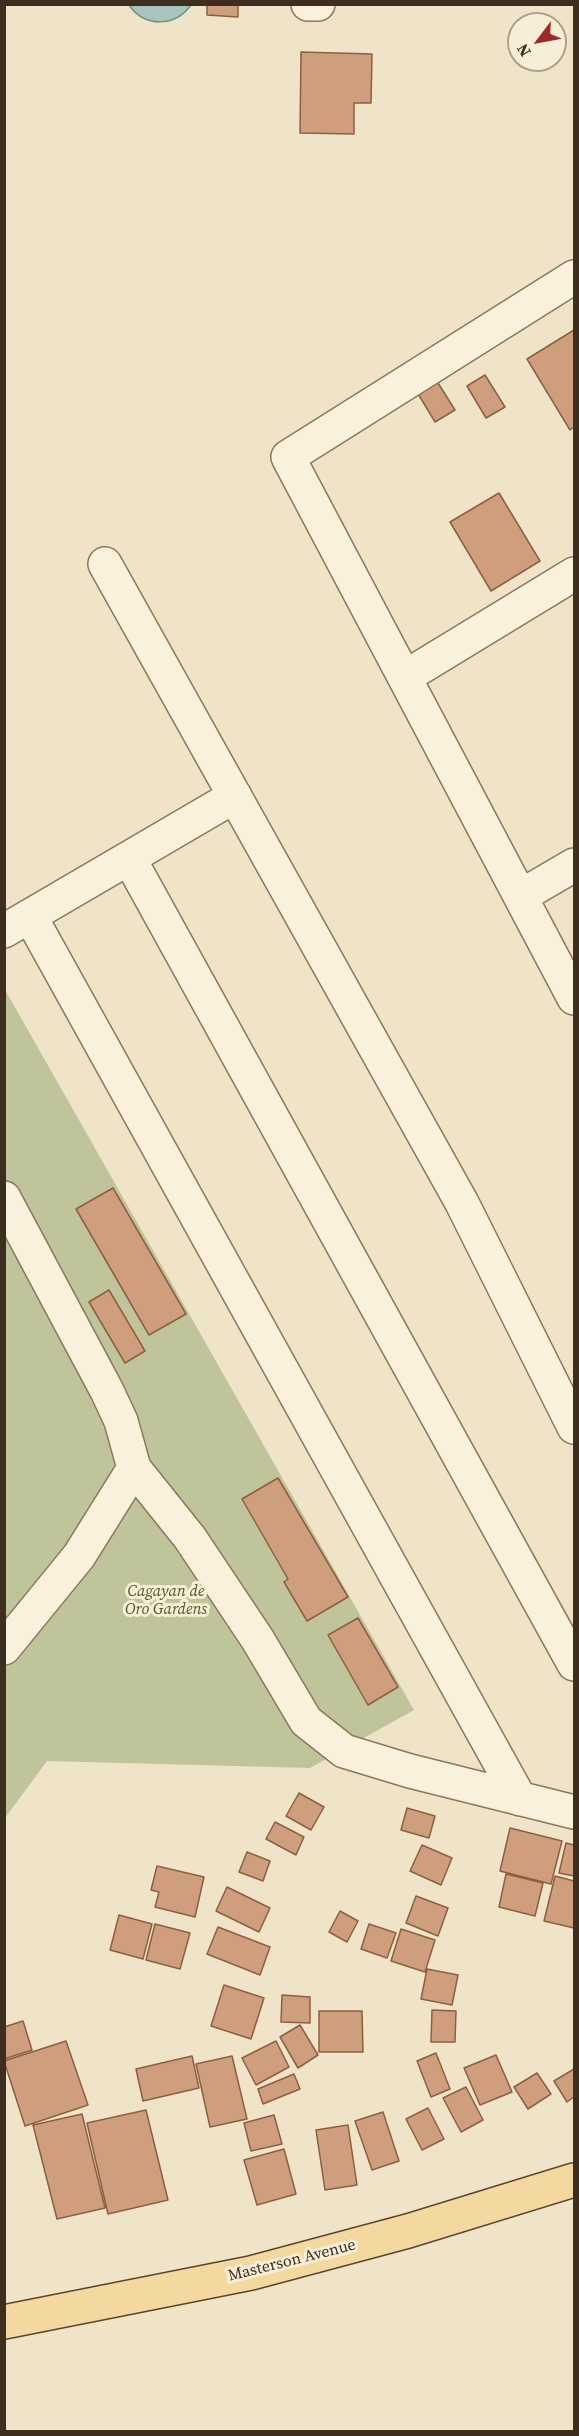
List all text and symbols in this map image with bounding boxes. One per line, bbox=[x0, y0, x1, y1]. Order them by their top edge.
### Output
north arrow bbox=[507, 12, 567, 72]
text: N bbox=[511, 40, 536, 61]
park label: Cagayan de Oro Gardens bbox=[125, 1582, 207, 1620]
street label: Masterson Avenue bbox=[226, 2236, 358, 2286]

